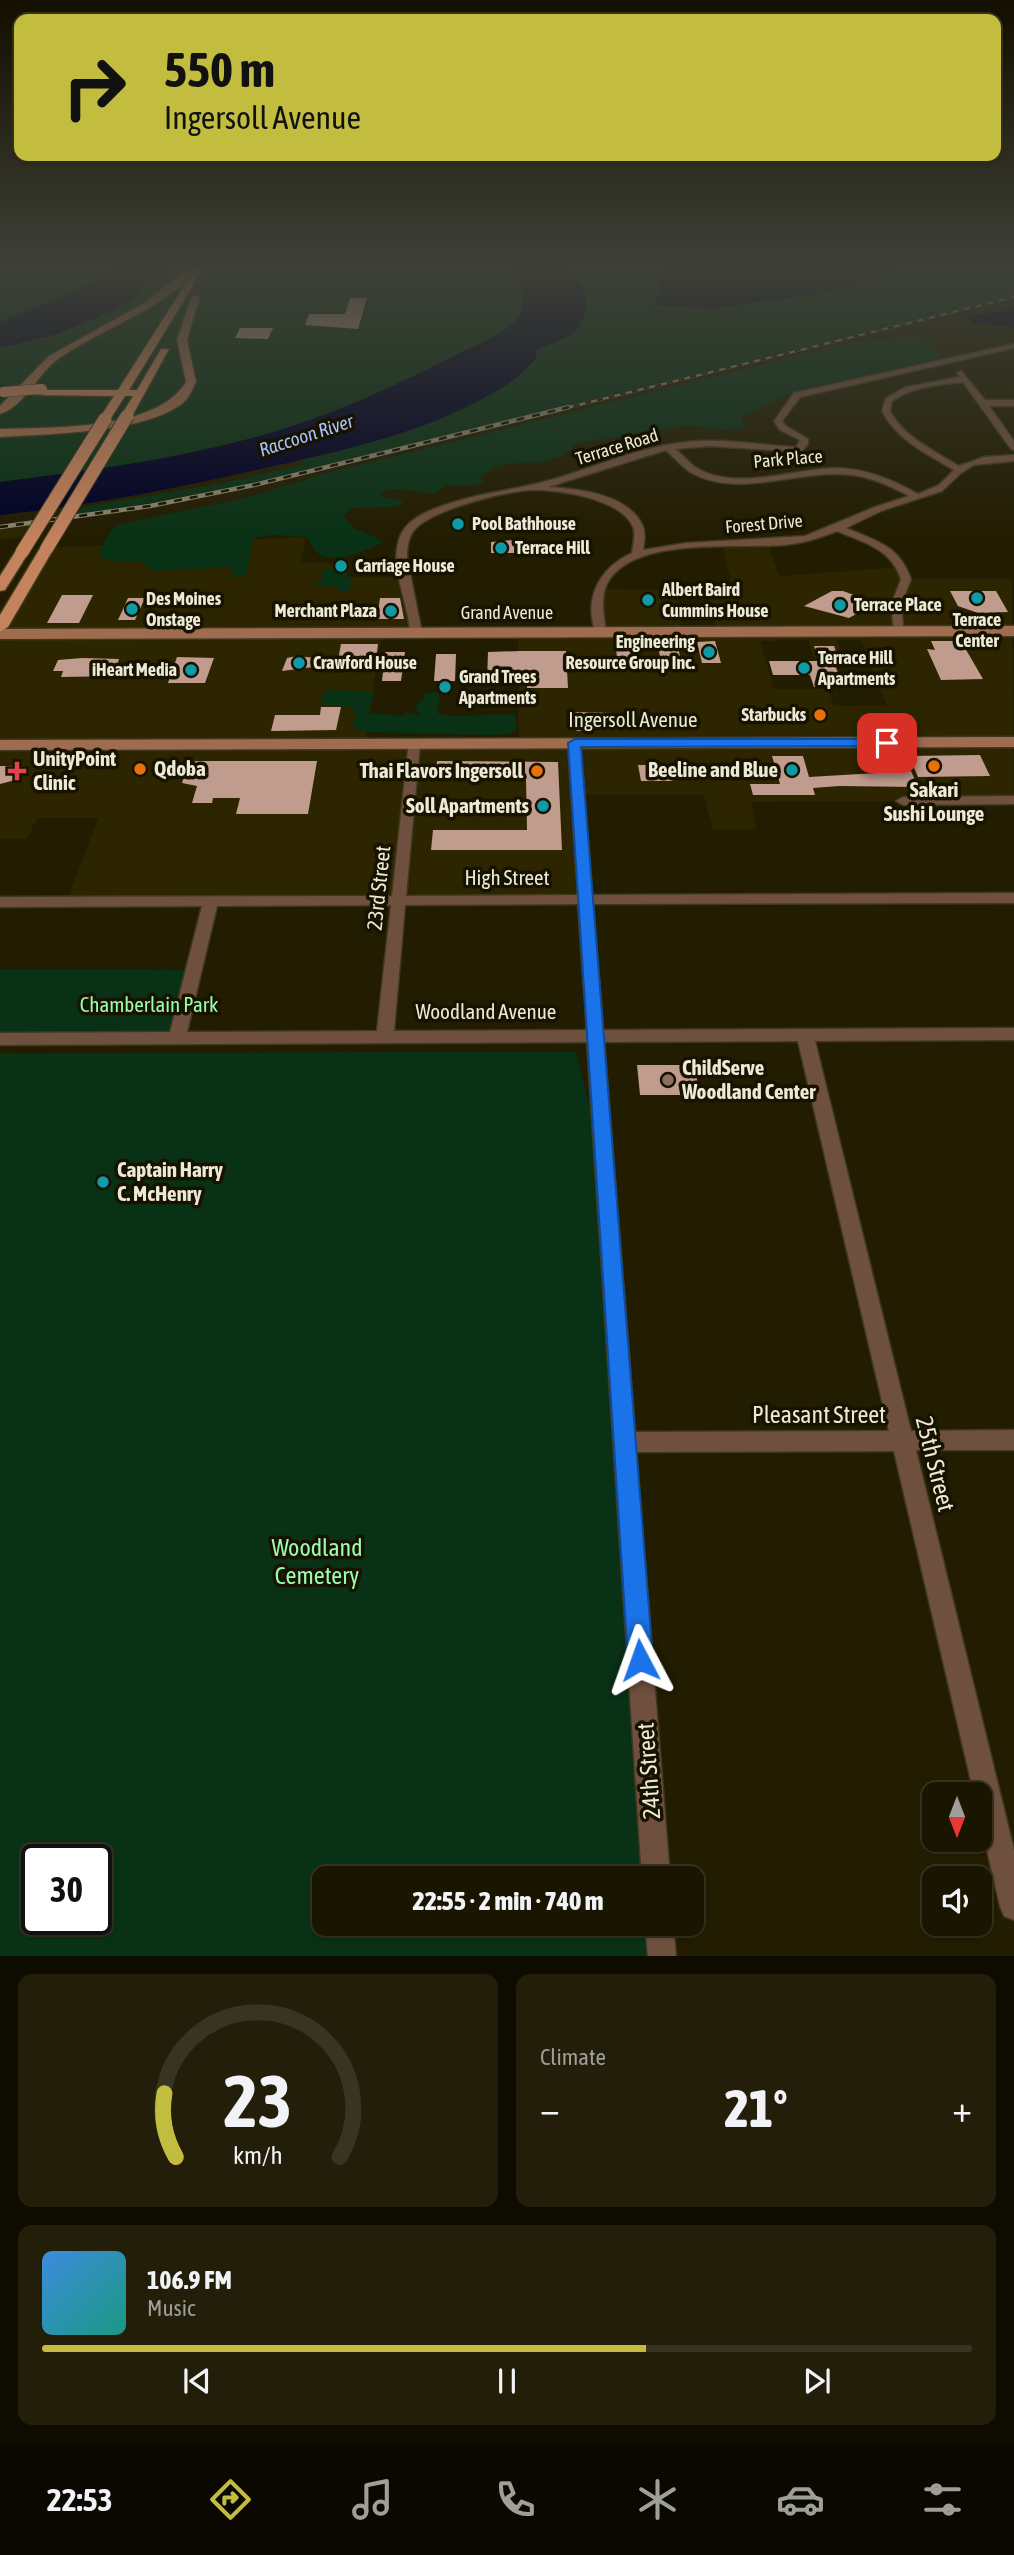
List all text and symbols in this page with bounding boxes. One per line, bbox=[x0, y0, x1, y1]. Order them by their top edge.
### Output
text: 550 m bbox=[164, 41, 275, 97]
icon: right bbox=[49, 42, 140, 133]
text: Ingersoll Avenue bbox=[164, 99, 361, 136]
water label: Raccoon River bbox=[256, 409, 357, 461]
street label: Terrace Road bbox=[573, 424, 661, 469]
street label: Park Place bbox=[753, 445, 823, 472]
street label: Forest Drive bbox=[724, 510, 804, 537]
place label: Pool Bathhouse bbox=[472, 513, 576, 534]
marker: Pool Bathhouse bbox=[450, 516, 466, 532]
place label: Terrace Hill bbox=[515, 537, 590, 558]
marker: Terrace Hill bbox=[493, 540, 509, 556]
place label: Carriage House bbox=[355, 555, 455, 576]
marker: Carriage House bbox=[333, 558, 349, 574]
place label: Albert Baird Cummins House bbox=[661, 579, 769, 621]
place label: Des Moines Onstage bbox=[146, 588, 222, 630]
marker: Terrace Center bbox=[969, 590, 985, 606]
marker: Albert Baird Cummins House bbox=[640, 592, 656, 608]
place label: Terrace Place bbox=[854, 594, 942, 615]
marker: Terrace Place bbox=[832, 597, 848, 613]
place label: Merchant Plaza bbox=[275, 600, 377, 621]
marker: Des Moines Onstage bbox=[124, 601, 140, 617]
street label: Grand Avenue bbox=[461, 602, 553, 623]
marker: Merchant Plaza bbox=[383, 603, 399, 619]
place label: Terrace Center bbox=[953, 609, 1001, 651]
place label: Engineering Resource Group Inc. bbox=[566, 631, 695, 673]
marker: Engineering Resource Group Inc. bbox=[701, 644, 717, 660]
place label: Terrace Hill Apartments bbox=[817, 647, 896, 689]
place label: Crawford House bbox=[313, 652, 417, 673]
marker: Crawford House bbox=[291, 655, 307, 671]
place label: iHeart Media bbox=[92, 659, 177, 680]
marker: Terrace Hill Apartments bbox=[796, 660, 812, 676]
marker: iHeart Media bbox=[183, 662, 199, 678]
place label: Grand Trees Apartments bbox=[458, 666, 537, 708]
marker: Grand Trees Apartments bbox=[437, 679, 453, 695]
place label: Starbucks bbox=[741, 704, 807, 725]
street label: Ingersoll Avenue bbox=[568, 707, 698, 731]
marker: Starbucks bbox=[812, 707, 828, 723]
pin bbox=[857, 713, 917, 773]
icon: arrive bbox=[868, 724, 906, 762]
place label: UnityPoint Clinic bbox=[33, 746, 116, 794]
place label: Qdoba bbox=[154, 756, 206, 780]
place label: Beeline and Blue bbox=[648, 757, 778, 781]
place label: Thai Flavors Ingersoll bbox=[360, 758, 523, 782]
marker: Sakari Sushi Lounge bbox=[926, 758, 942, 774]
marker: UnityPoint Clinic bbox=[7, 761, 27, 781]
marker: Qdoba bbox=[132, 761, 148, 777]
marker: Beeline and Blue bbox=[784, 762, 800, 778]
marker: Thai Flavors Ingersoll bbox=[529, 763, 545, 779]
place label: Sakari Sushi Lounge bbox=[884, 777, 984, 825]
place label: Soll Apartments bbox=[406, 793, 530, 817]
marker: Soll Apartments bbox=[535, 798, 551, 814]
street label: 23rd Street bbox=[362, 844, 394, 931]
street label: High Street bbox=[464, 865, 550, 889]
park label: Chamberlain Park bbox=[80, 992, 218, 1016]
street label: Woodland Avenue bbox=[416, 999, 556, 1023]
place label: ChildServe Woodland Center bbox=[681, 1055, 816, 1103]
marker: ChildServe Woodland Center bbox=[660, 1072, 676, 1088]
place label: Captain Harry C. McHenry bbox=[117, 1157, 223, 1205]
marker: Captain Harry C. McHenry bbox=[95, 1174, 111, 1190]
street label: Pleasant Street bbox=[752, 1401, 886, 1428]
street label: 25th Street bbox=[911, 1414, 960, 1514]
park label: Woodland Cemetery bbox=[271, 1534, 363, 1589]
position arrow bbox=[603, 1623, 677, 1697]
street label: 24th Street bbox=[632, 1722, 665, 1820]
north arrow bbox=[922, 1782, 992, 1852]
map controls bbox=[922, 1782, 992, 1936]
speed limit sign: 30 bbox=[21, 1844, 112, 1935]
button: sound bbox=[922, 1866, 992, 1936]
text: 22:55 · 2 min · 740 m bbox=[413, 1886, 603, 1916]
text: Climate bbox=[540, 2044, 606, 2070]
text: 23 bbox=[224, 2059, 292, 2142]
text: 21° bbox=[724, 2078, 788, 2138]
text: − bbox=[540, 2087, 560, 2130]
text: + bbox=[952, 2087, 972, 2130]
text: km/h bbox=[233, 2140, 283, 2168]
text: 106.9 FM bbox=[147, 2265, 232, 2295]
text: Music bbox=[147, 2295, 195, 2321]
icon: previous bbox=[178, 2362, 216, 2400]
icon: pause bbox=[488, 2362, 526, 2400]
icon: next bbox=[798, 2362, 836, 2400]
icon: directions bbox=[206, 2475, 255, 2524]
icon: music bbox=[348, 2475, 397, 2524]
icon: phone bbox=[491, 2475, 540, 2524]
icon: climate bbox=[633, 2475, 682, 2524]
icon: car bbox=[776, 2475, 825, 2524]
icon: filters bbox=[918, 2475, 967, 2524]
text: 22:53 bbox=[47, 2481, 113, 2518]

